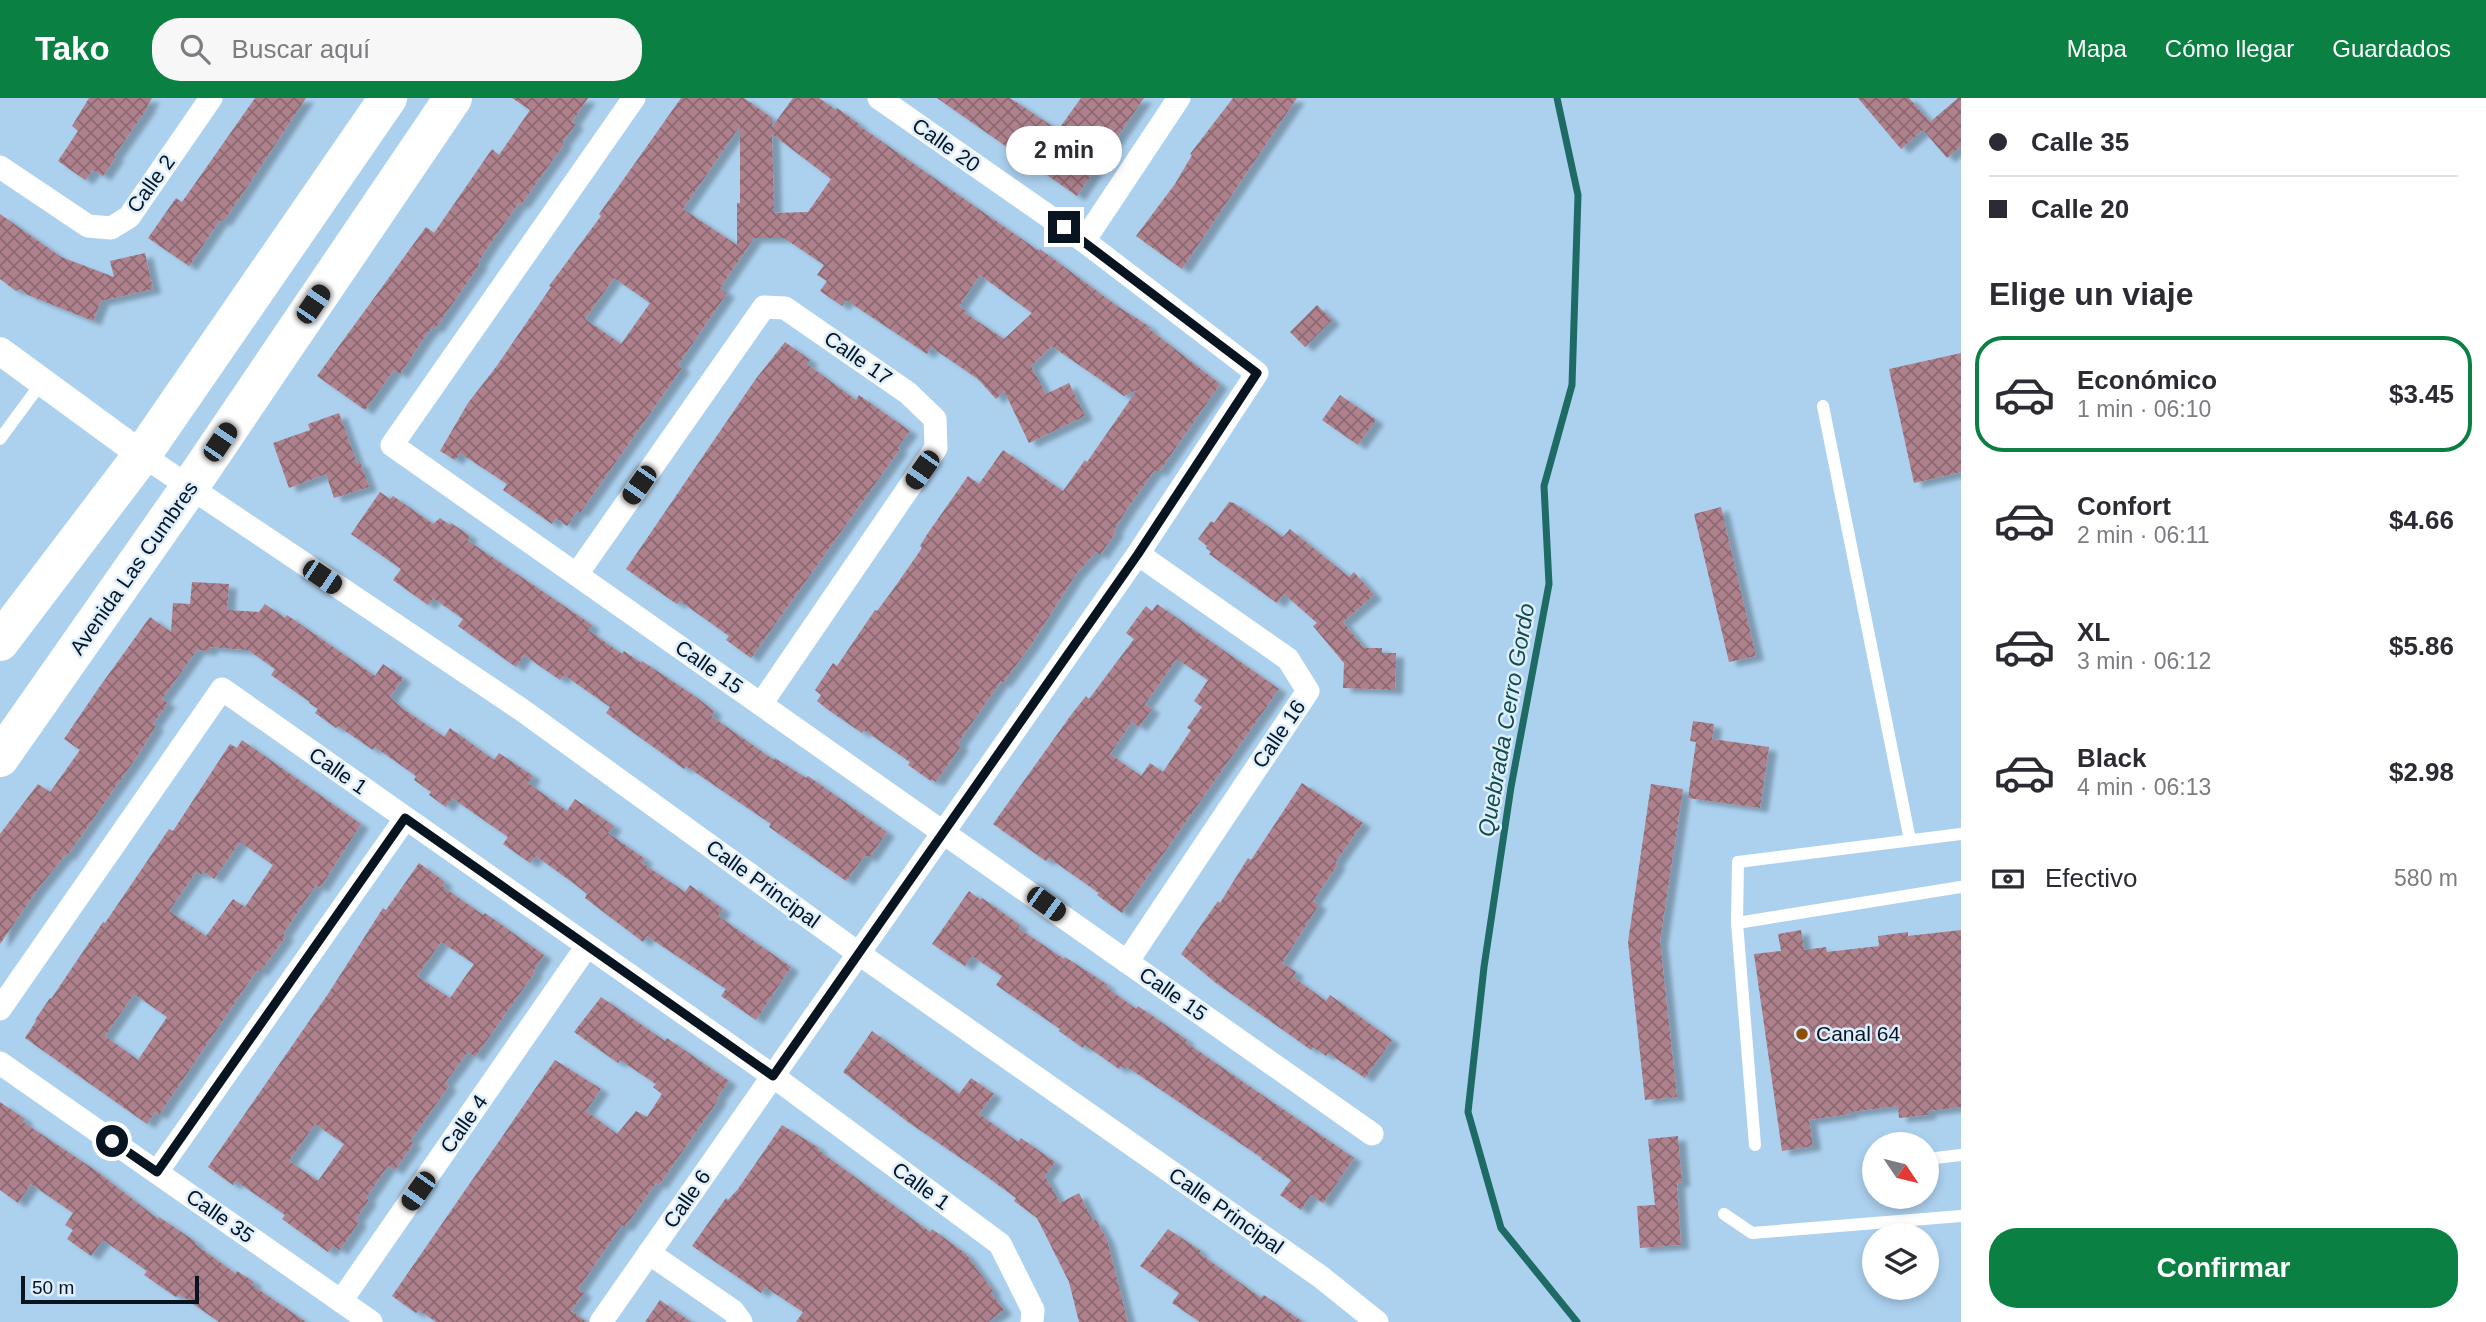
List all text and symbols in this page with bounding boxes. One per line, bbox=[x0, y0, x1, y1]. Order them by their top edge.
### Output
search box bbox=[152, 18, 642, 81]
text: Tako bbox=[35, 30, 110, 67]
icon: search bbox=[176, 30, 214, 68]
text: Buscar aquí bbox=[232, 34, 370, 64]
text: Mapa bbox=[2067, 35, 2127, 62]
text: Cómo llegar bbox=[2165, 35, 2294, 62]
text: Guardados bbox=[2332, 35, 2451, 62]
street label: Calle 20 bbox=[908, 113, 984, 176]
callout: 2 min bbox=[1006, 125, 1122, 174]
text: Calle 35 bbox=[2031, 127, 2129, 157]
text: 2 min bbox=[1034, 137, 1094, 163]
street label: Calle 2 bbox=[122, 151, 179, 217]
text: Calle 20 bbox=[2031, 194, 2129, 224]
route end bbox=[1048, 211, 1080, 243]
text: Elige un viaje bbox=[1989, 276, 2194, 312]
car bbox=[293, 281, 334, 327]
street label: Calle 17 bbox=[820, 326, 896, 389]
icon: car bbox=[1993, 363, 2056, 426]
text: Económico bbox=[2077, 365, 2217, 395]
text: $3.45 bbox=[2389, 379, 2454, 409]
text: 1 min · 06:10 bbox=[2077, 396, 2211, 422]
car bbox=[200, 419, 241, 465]
car bbox=[902, 447, 943, 493]
car bbox=[619, 462, 660, 508]
street label: Avenida Las Cumbres bbox=[65, 477, 202, 659]
icon: car bbox=[1993, 489, 2056, 552]
text: Confort bbox=[2077, 491, 2171, 521]
text: $4.66 bbox=[2389, 505, 2454, 535]
text: 2 min · 06:11 bbox=[2077, 522, 2210, 548]
car bbox=[299, 557, 346, 597]
water label: Quebrada Cerro Gordo bbox=[1473, 601, 1539, 839]
icon: car bbox=[1993, 615, 2056, 678]
text: XL bbox=[2077, 617, 2110, 647]
text: $5.86 bbox=[2389, 631, 2454, 661]
street label: Calle 15 bbox=[671, 635, 747, 698]
text: 3 min · 06:12 bbox=[2077, 648, 2211, 674]
street label: Calle 16 bbox=[1248, 695, 1310, 772]
icon: car bbox=[1993, 741, 2056, 804]
street label: Calle 1 bbox=[305, 742, 372, 799]
text: Black bbox=[2077, 743, 2146, 773]
text: $2.98 bbox=[2389, 757, 2454, 787]
text: 4 min · 06:13 bbox=[2077, 774, 2211, 800]
street label: Calle Principal bbox=[702, 835, 824, 932]
icon: cash bbox=[1989, 860, 2027, 898]
text: Efectivo bbox=[2045, 863, 2138, 893]
text: 580 m bbox=[2394, 865, 2458, 891]
car bbox=[1023, 883, 1070, 925]
street label: Calle 15 bbox=[1135, 962, 1211, 1025]
place label: Canal 64 bbox=[1816, 1022, 1900, 1045]
marker: Canal 64 bbox=[1794, 1026, 1810, 1042]
street label: Calle 4 bbox=[435, 1090, 492, 1157]
route start bbox=[96, 1125, 128, 1157]
north arrow bbox=[1862, 1132, 1939, 1209]
map controls bbox=[1862, 1132, 1939, 1300]
street label: Calle 1 bbox=[888, 1157, 954, 1214]
street label: Calle Principal bbox=[1165, 1163, 1288, 1259]
street label: Calle 6 bbox=[658, 1165, 715, 1232]
car bbox=[398, 1168, 439, 1214]
street label: Calle 35 bbox=[182, 1184, 258, 1247]
button: layers bbox=[1862, 1223, 1939, 1300]
button: Confirmar bbox=[1989, 1228, 2458, 1308]
scale bar bbox=[21, 1273, 200, 1305]
text: 50 m bbox=[32, 1277, 74, 1298]

